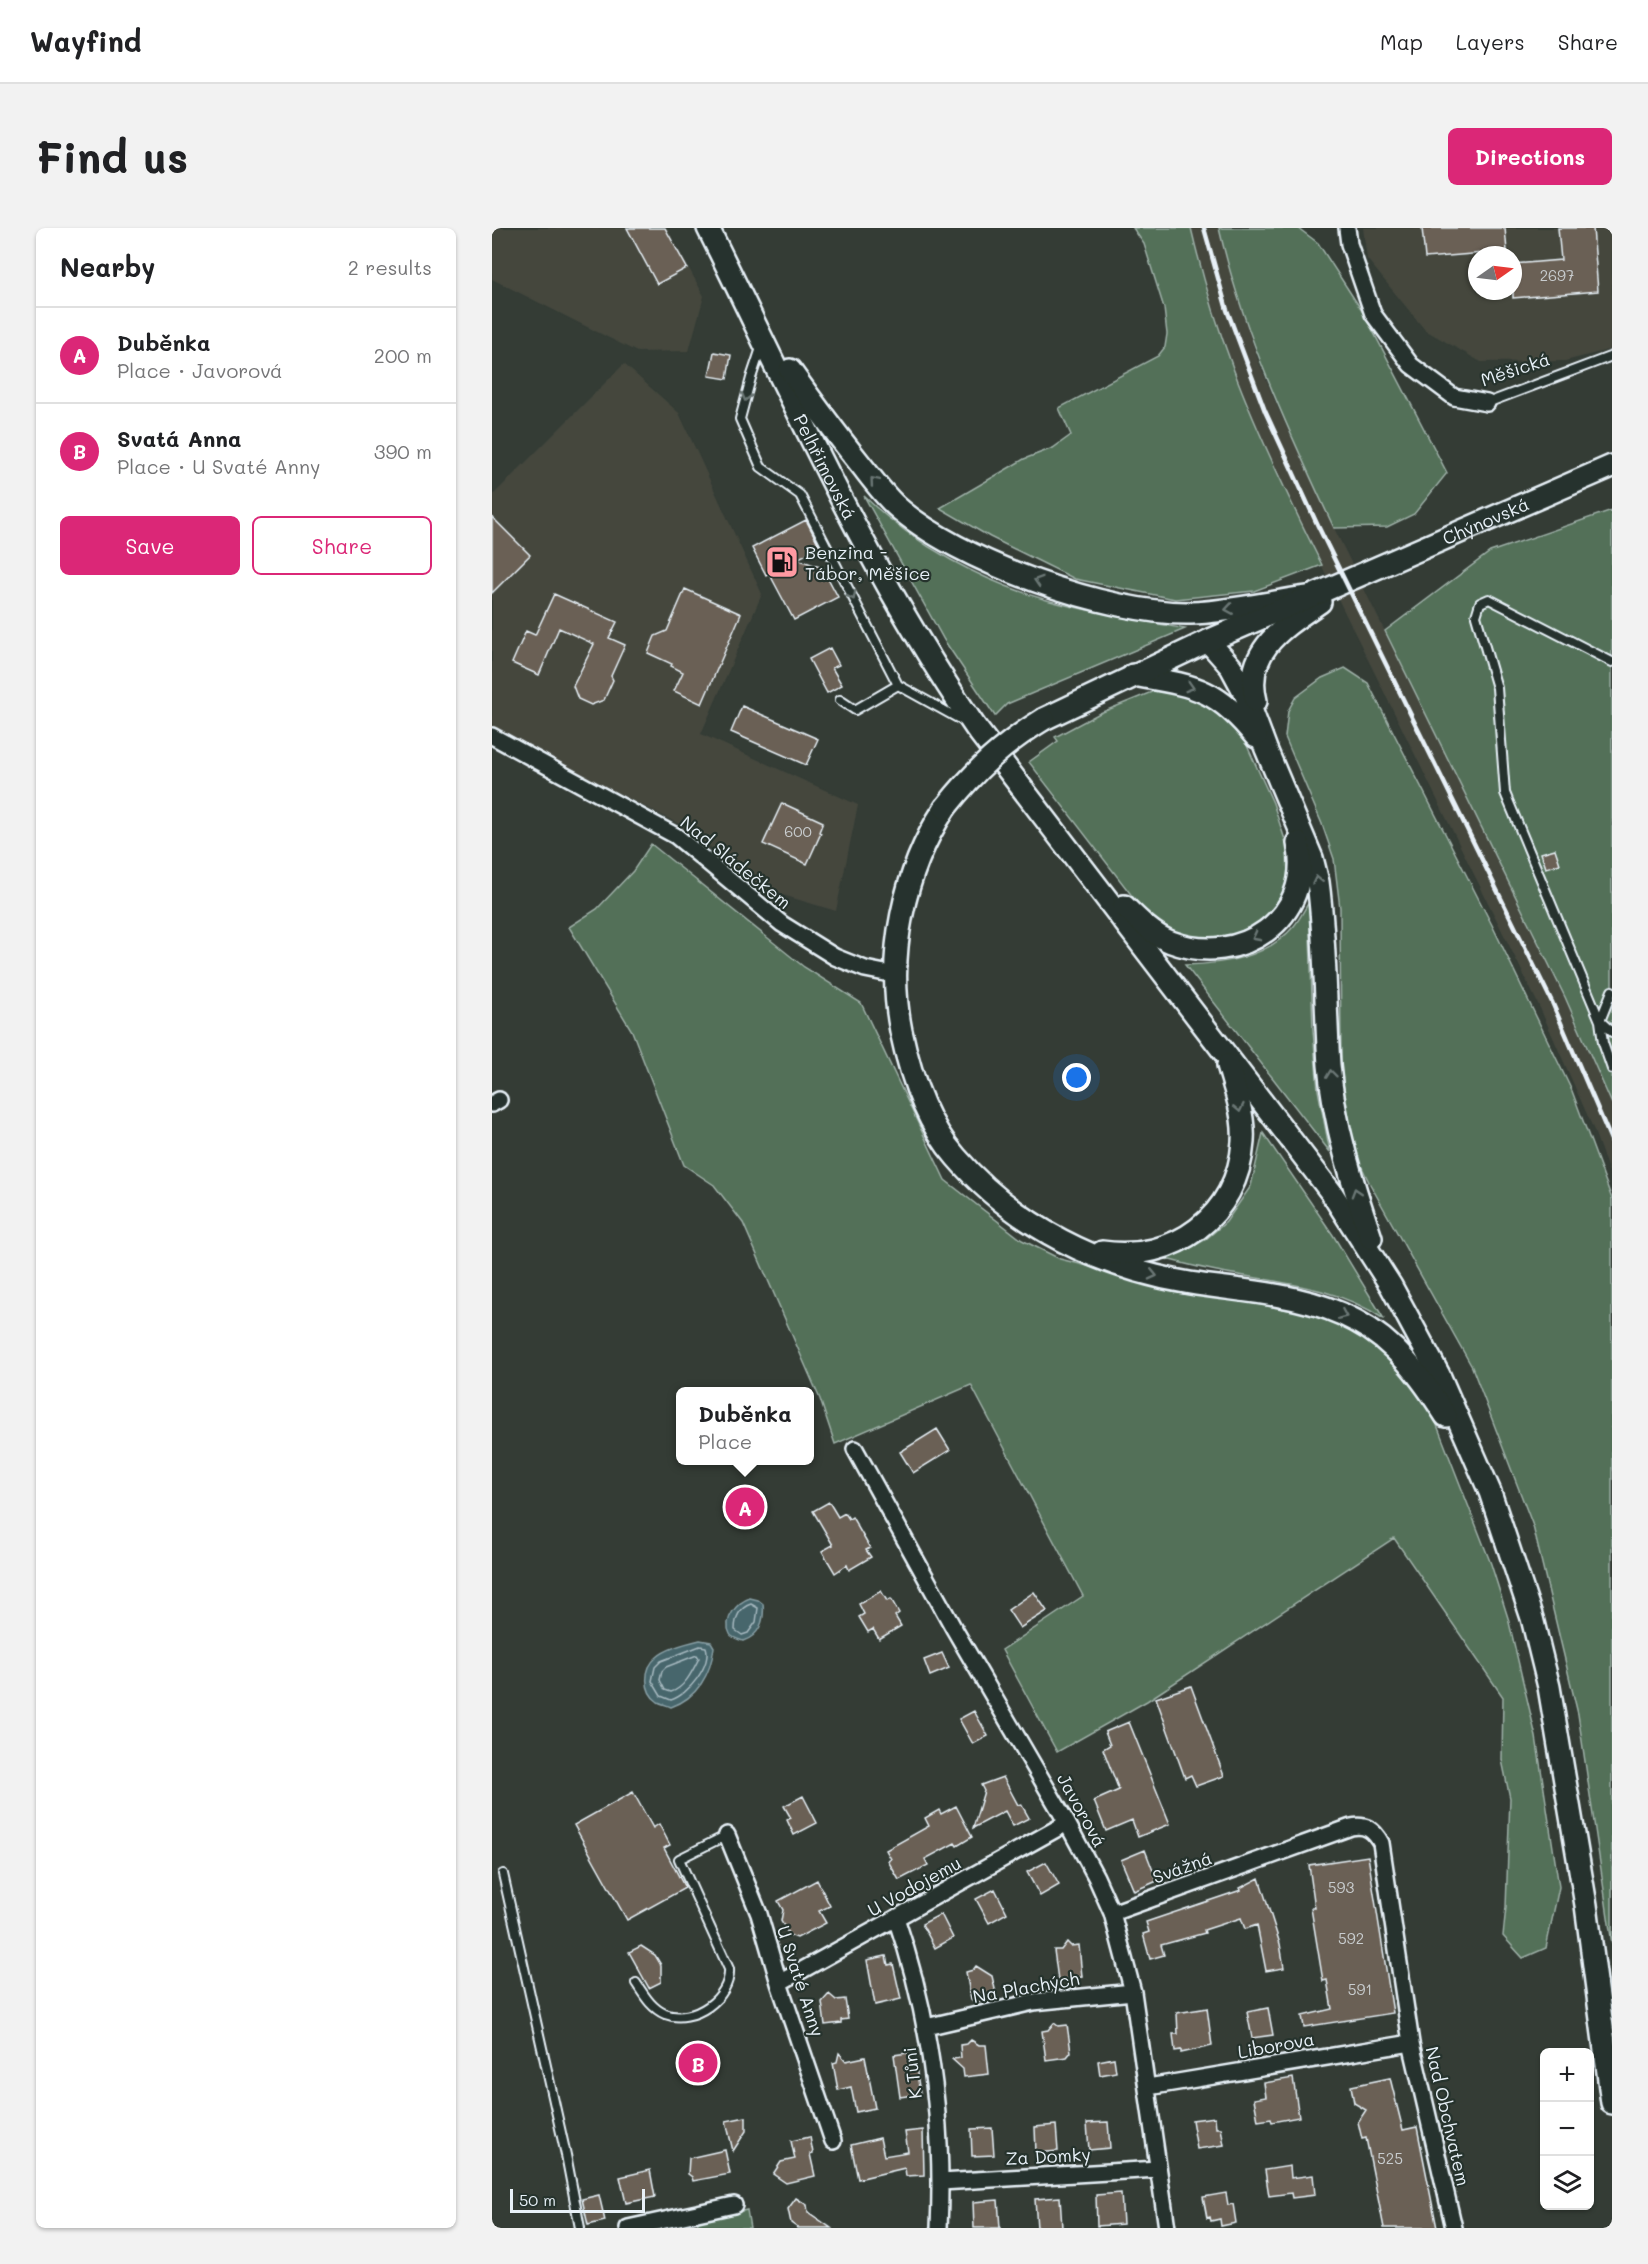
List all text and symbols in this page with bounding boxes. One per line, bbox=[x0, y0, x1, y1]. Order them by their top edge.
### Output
text: Wayfind bbox=[30, 23, 141, 59]
text: Map bbox=[1380, 28, 1423, 55]
text: Layers bbox=[1456, 28, 1525, 55]
text: Share bbox=[1558, 28, 1618, 55]
button: Directions bbox=[1448, 128, 1612, 185]
text: Find us bbox=[36, 129, 188, 184]
north arrow bbox=[1468, 246, 1522, 300]
text: Nearby bbox=[60, 250, 155, 284]
text: 2 results bbox=[348, 254, 432, 280]
house number: 2697 bbox=[1540, 265, 1574, 285]
text: Duběnka bbox=[117, 328, 210, 357]
text: A bbox=[73, 342, 86, 368]
text: 200 m bbox=[374, 342, 432, 368]
street label: Měšická bbox=[1477, 347, 1553, 391]
text: Place · Javorová bbox=[117, 357, 282, 383]
one-way arrow bbox=[740, 392, 753, 402]
street label: Pelhřimovská bbox=[788, 410, 862, 524]
text: Svatá Anna bbox=[117, 424, 242, 453]
text: B bbox=[73, 438, 86, 464]
text: 390 m bbox=[374, 438, 432, 464]
text: Place · U Svaté Anny bbox=[117, 453, 320, 479]
one-way arrow bbox=[870, 477, 881, 488]
street label: Chýnovská bbox=[1438, 491, 1533, 550]
button: Save bbox=[60, 516, 240, 575]
button: Share bbox=[252, 516, 432, 575]
place label: Benzina - Tábor, Měšice bbox=[805, 540, 930, 585]
fuel station icon: Benzina - Tábor, Měšice bbox=[764, 544, 800, 580]
one-way arrow bbox=[1033, 576, 1044, 588]
one-way arrow bbox=[845, 590, 856, 600]
one-way arrow bbox=[1224, 602, 1234, 614]
one-way arrow bbox=[1184, 680, 1195, 692]
street label: Nad Sládečkem bbox=[676, 810, 796, 914]
house number: 600 bbox=[784, 821, 812, 841]
one-way arrow bbox=[1312, 875, 1325, 885]
one-way arrow bbox=[1252, 930, 1262, 941]
your location bbox=[1062, 1063, 1091, 1092]
one-way arrow bbox=[1325, 1070, 1337, 1079]
one-way arrow bbox=[1232, 1103, 1245, 1113]
one-way arrow bbox=[1351, 1187, 1363, 1198]
one-way arrow bbox=[1147, 1268, 1157, 1281]
one-way arrow bbox=[1336, 1308, 1347, 1320]
popup bbox=[676, 1387, 814, 1465]
text: Duběnka bbox=[698, 1399, 792, 1428]
text: Place bbox=[698, 1428, 752, 1454]
pin: A bbox=[726, 1484, 764, 1530]
street label: Javorová bbox=[1052, 1769, 1112, 1851]
street label: Svážná bbox=[1149, 1845, 1215, 1889]
street label: U Vodojemu bbox=[863, 1850, 965, 1922]
house number: 593 bbox=[1328, 1877, 1354, 1897]
street label: U Svaté Anny bbox=[772, 1922, 830, 2040]
house number: 592 bbox=[1338, 1928, 1364, 1948]
street label: Na Plachých bbox=[971, 1966, 1081, 2008]
house number: 591 bbox=[1348, 1979, 1372, 1999]
street label: Liborova bbox=[1236, 2026, 1316, 2064]
pin: B bbox=[678, 2040, 718, 2086]
street label: Nad Obchvatem bbox=[1420, 2044, 1476, 2188]
street label: K Tůni bbox=[897, 2046, 927, 2100]
map controls bbox=[1540, 2048, 1594, 2210]
button: + bbox=[1540, 2048, 1594, 2102]
button: − bbox=[1540, 2102, 1594, 2156]
street label: Za Domky bbox=[1005, 2142, 1091, 2170]
house number: 525 bbox=[1377, 2148, 1403, 2168]
button: layers bbox=[1540, 2156, 1594, 2210]
scale bar bbox=[510, 2186, 645, 2214]
text: 50 m bbox=[519, 2189, 556, 2210]

